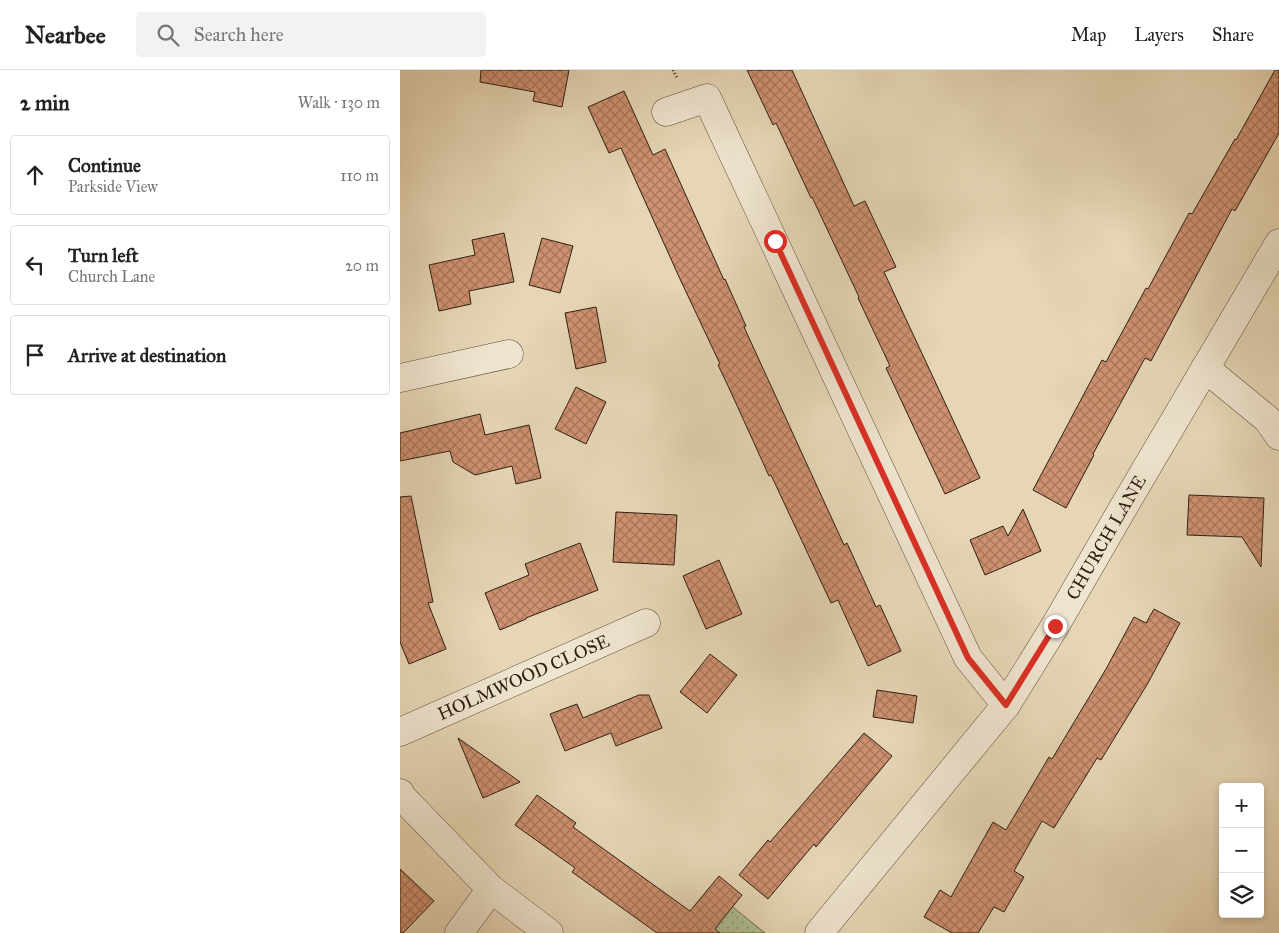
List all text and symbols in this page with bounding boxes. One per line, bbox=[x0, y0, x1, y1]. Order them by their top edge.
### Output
search box bbox=[136, 12, 486, 57]
text: Nearbee bbox=[25, 20, 106, 50]
icon: search bbox=[154, 21, 182, 49]
text: Search here bbox=[194, 23, 284, 46]
text: Map bbox=[1071, 24, 1106, 46]
text: Layers bbox=[1134, 24, 1184, 46]
text: Share bbox=[1212, 24, 1254, 46]
text: 2 min bbox=[20, 90, 70, 116]
text: Walk · 130 m bbox=[298, 93, 380, 112]
text: Continue bbox=[68, 154, 141, 177]
icon: ahead bbox=[21, 161, 49, 189]
text: 110 m bbox=[340, 166, 379, 185]
text: Parkside View bbox=[68, 177, 158, 196]
route start bbox=[764, 230, 787, 253]
text: Turn left bbox=[68, 244, 138, 267]
icon: left bbox=[21, 251, 49, 279]
text: 20 m bbox=[345, 256, 379, 275]
text: Church Lane bbox=[68, 267, 155, 286]
icon: arrive bbox=[21, 341, 49, 369]
text: Arrive at destination bbox=[68, 344, 226, 367]
street label: CHURCH LANE bbox=[1061, 471, 1151, 604]
route end bbox=[1044, 615, 1067, 638]
street label: HOLMWOOD CLOSE bbox=[434, 630, 613, 725]
map controls bbox=[1219, 783, 1264, 918]
button: + bbox=[1219, 783, 1264, 828]
button: − bbox=[1219, 828, 1264, 873]
button: layers bbox=[1219, 873, 1264, 918]

